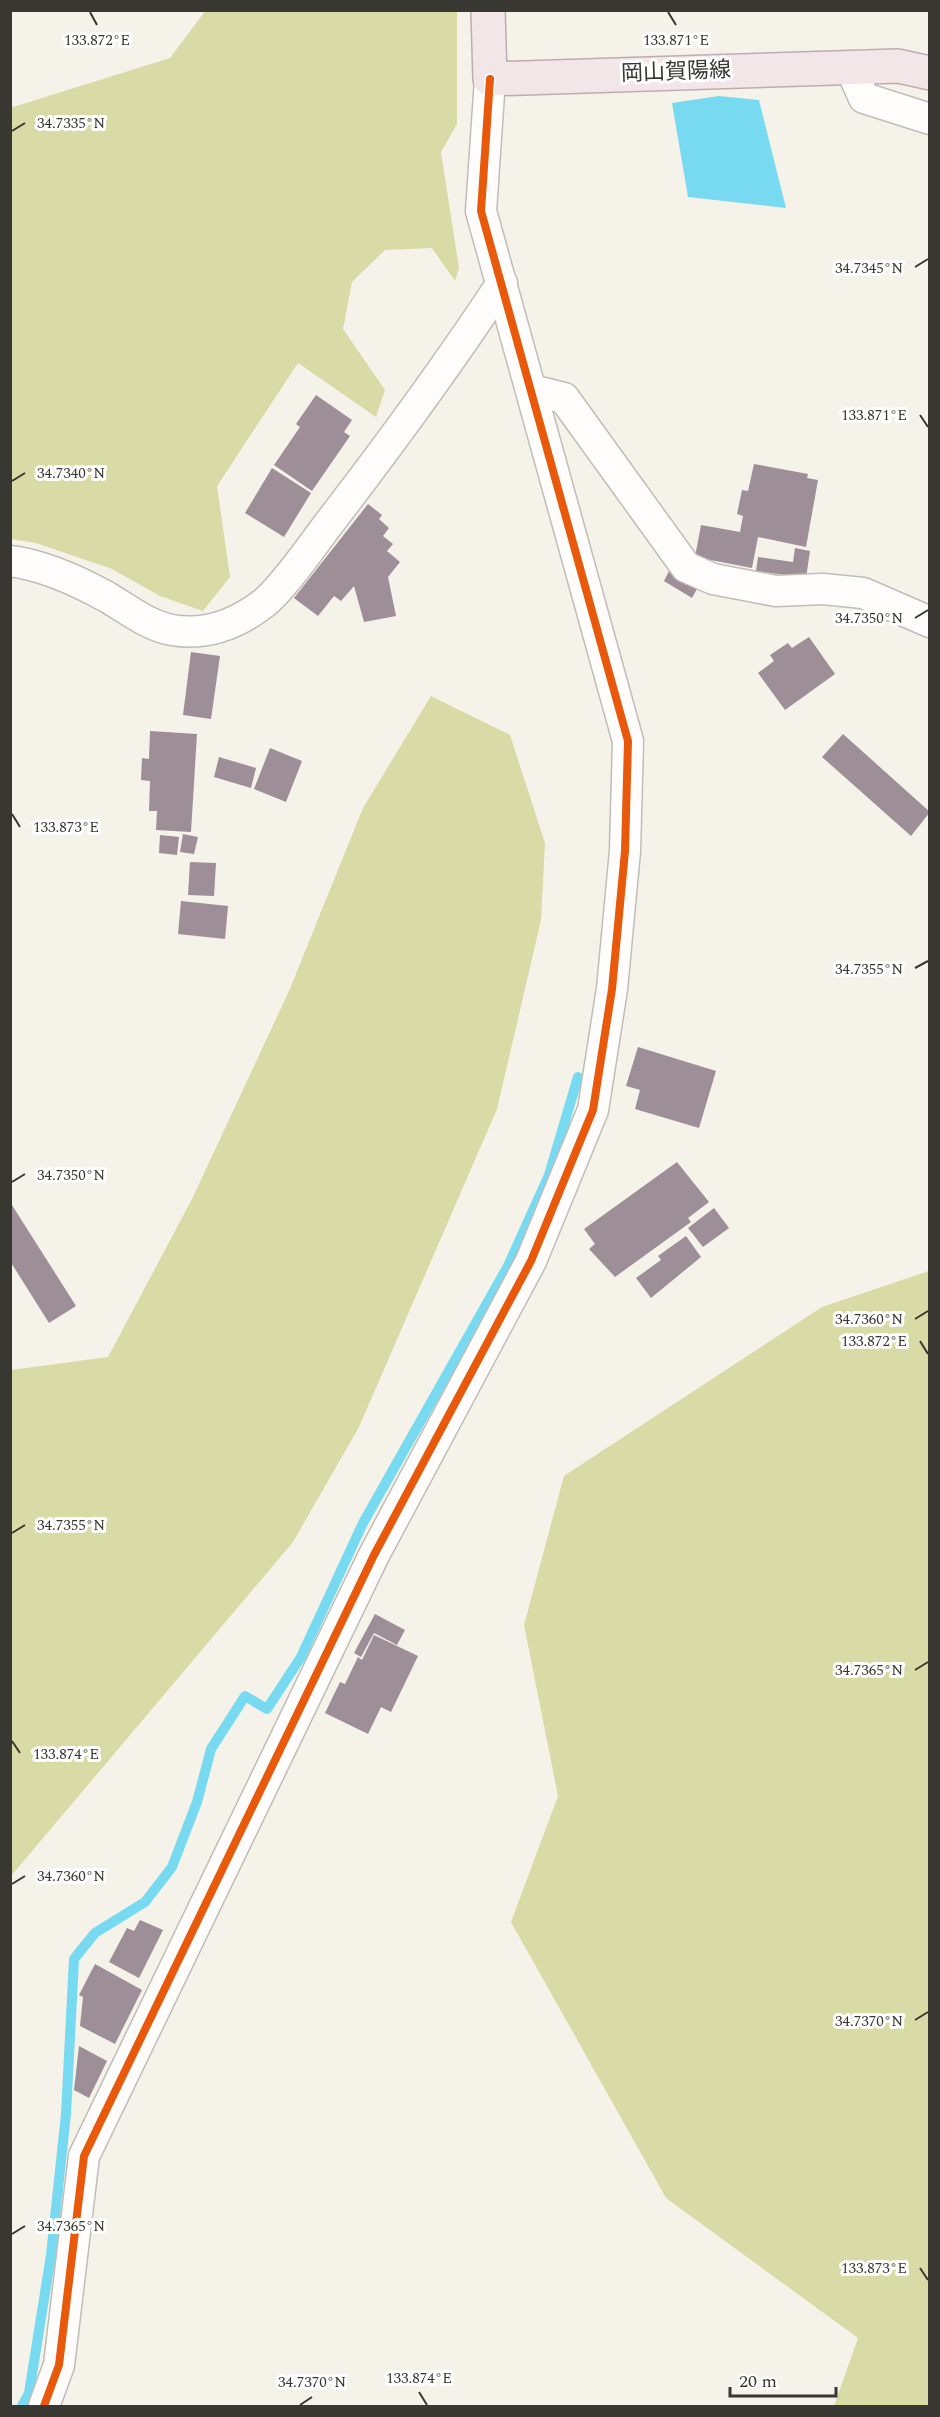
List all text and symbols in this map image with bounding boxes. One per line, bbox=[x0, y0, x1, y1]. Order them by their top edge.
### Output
text: 133.872°E bbox=[64, 29, 130, 52]
text: 133.871°E bbox=[643, 29, 709, 52]
street label: 岡山賀陽線 bbox=[620, 54, 732, 90]
text: 34.7335°N bbox=[37, 112, 105, 135]
text: 34.7345°N bbox=[835, 257, 903, 280]
text: 133.871°E bbox=[841, 404, 907, 427]
text: 34.7340°N bbox=[37, 462, 105, 485]
text: 34.7350°N bbox=[835, 607, 903, 630]
text: 133.873°E bbox=[33, 816, 99, 839]
text: 34.7355°N bbox=[835, 958, 903, 981]
text: 34.7350°N bbox=[37, 1164, 105, 1187]
text: 34.7360°N bbox=[835, 1308, 903, 1331]
text: 133.872°E bbox=[841, 1330, 907, 1353]
text: 34.7355°N bbox=[37, 1514, 105, 1537]
text: 34.7365°N bbox=[835, 1659, 903, 1682]
text: 133.874°E bbox=[33, 1743, 99, 1766]
text: 34.7360°N bbox=[37, 1865, 105, 1888]
text: 34.7370°N bbox=[835, 2010, 903, 2033]
text: 34.7365°N bbox=[37, 2215, 105, 2238]
text: 133.873°E bbox=[841, 2257, 907, 2280]
scale bar bbox=[730, 2360, 836, 2398]
text: 133.874°E bbox=[386, 2367, 452, 2390]
text: 20 m bbox=[739, 2368, 777, 2395]
text: 34.7370°N bbox=[278, 2371, 346, 2394]

